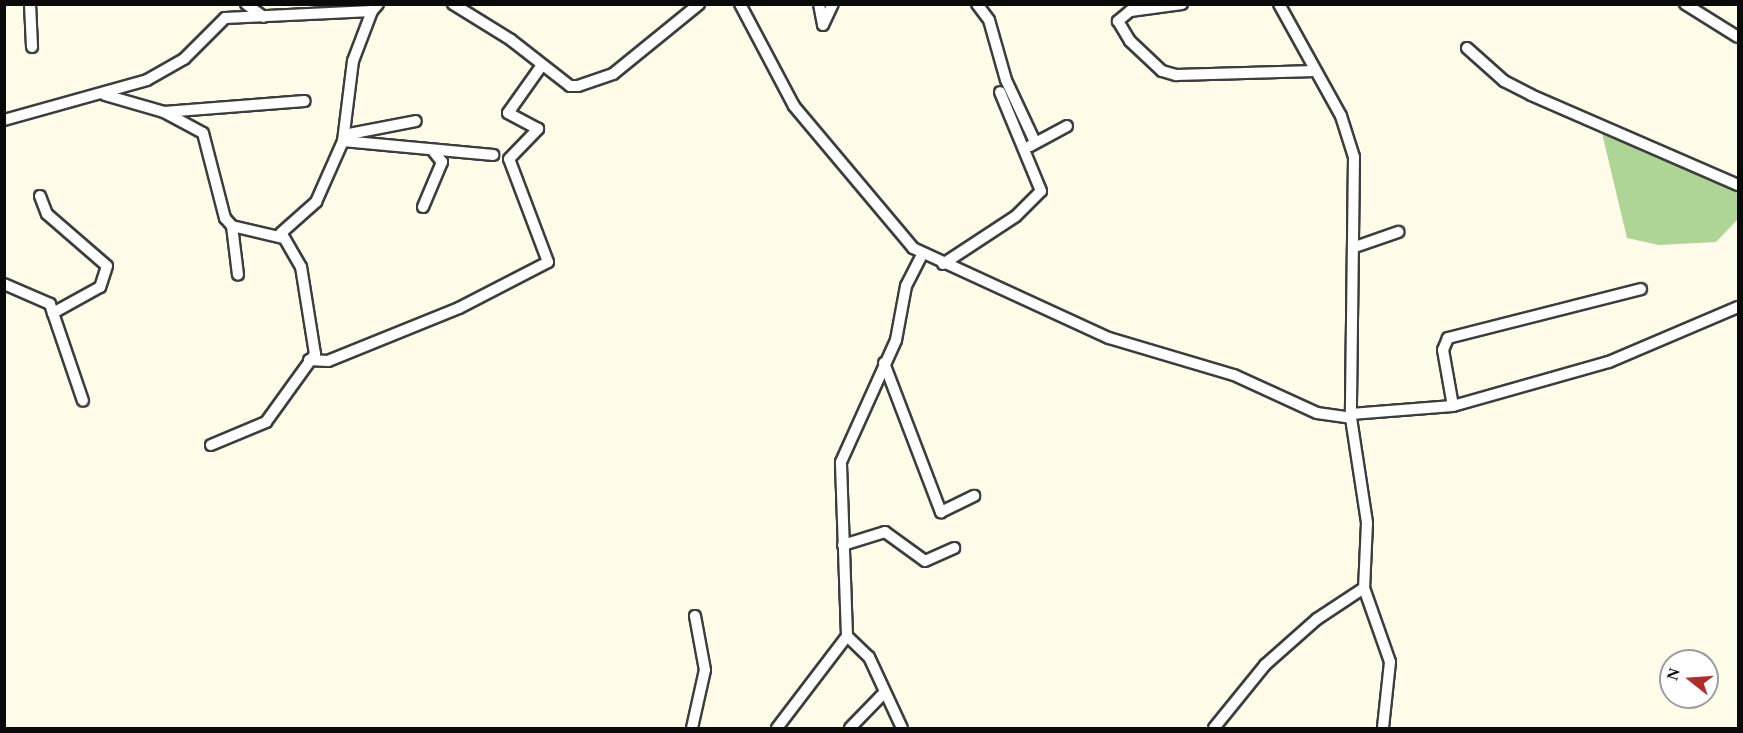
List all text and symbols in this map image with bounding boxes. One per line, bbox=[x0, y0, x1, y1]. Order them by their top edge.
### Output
north arrow bbox=[1659, 649, 1719, 709]
text: N bbox=[1663, 666, 1683, 682]

